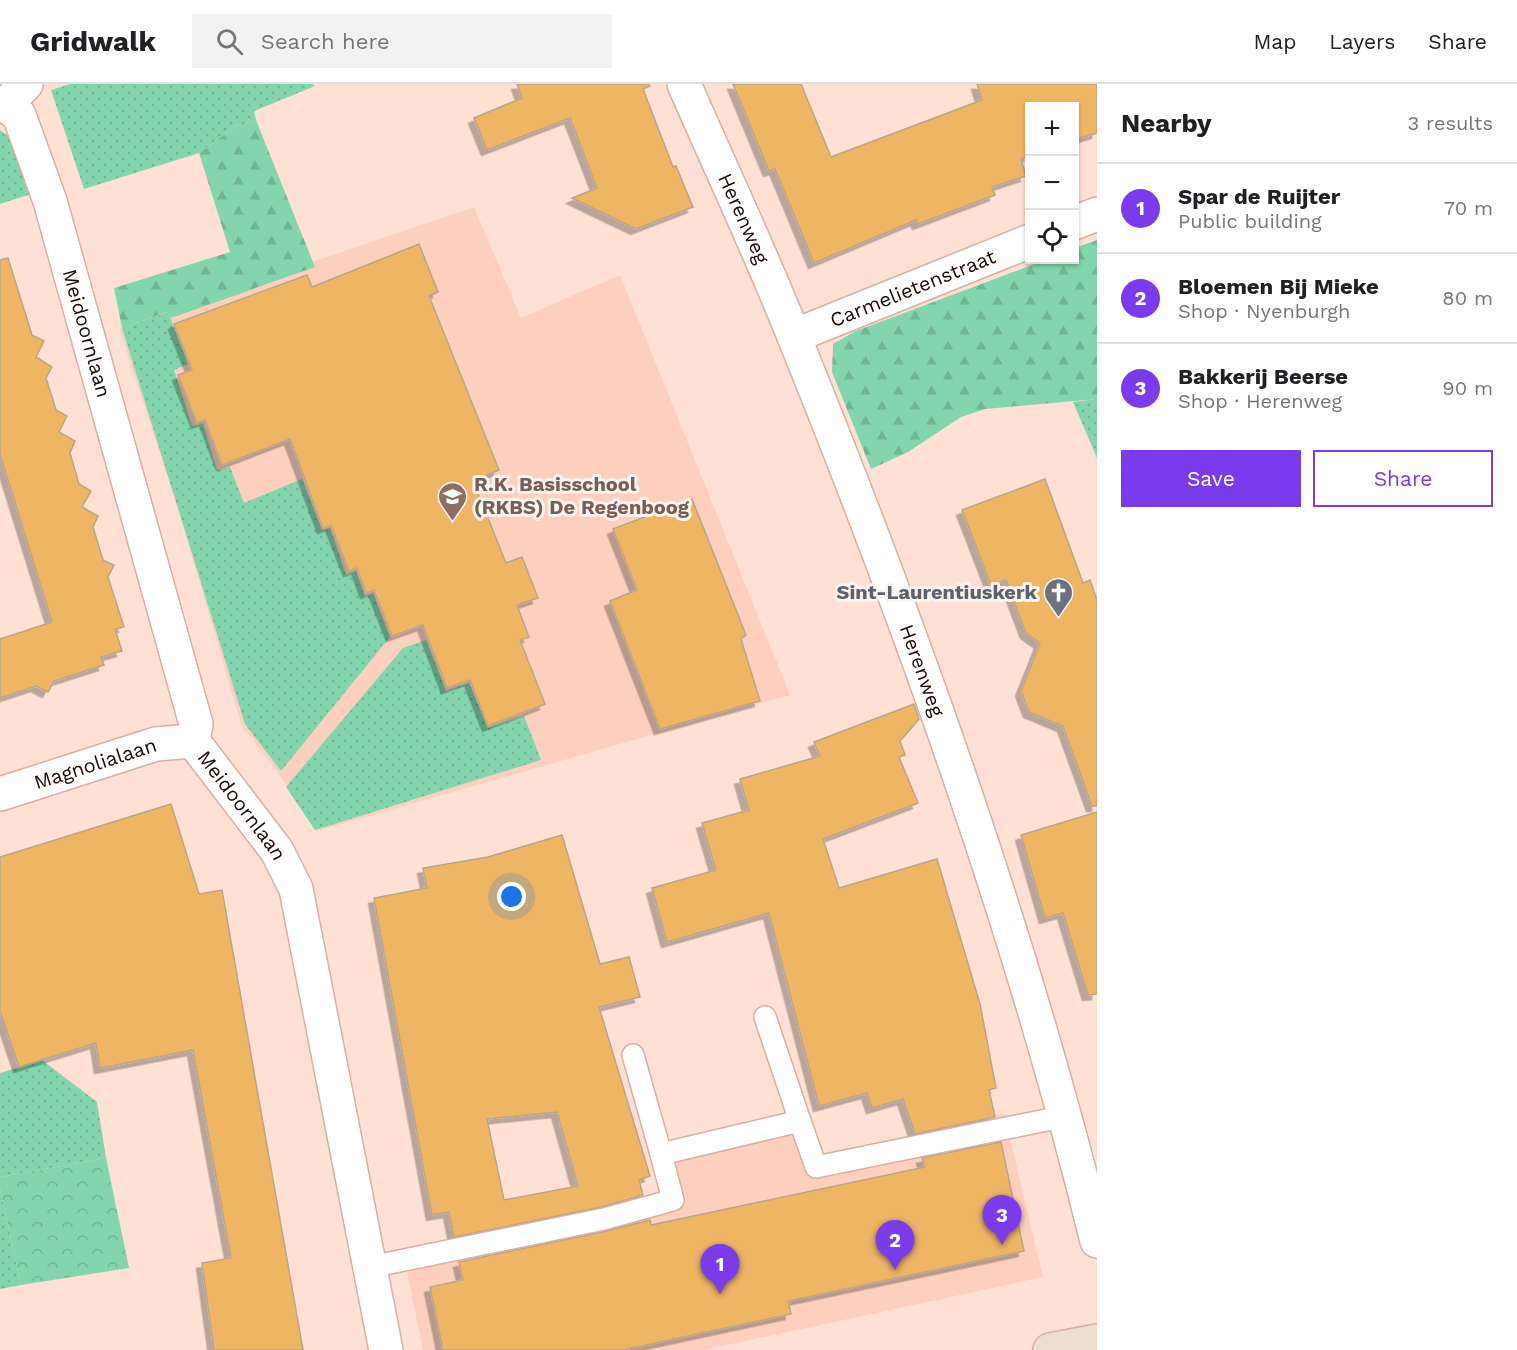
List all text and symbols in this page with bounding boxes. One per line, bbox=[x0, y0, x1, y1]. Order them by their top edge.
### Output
search box bbox=[192, 14, 612, 68]
text: Gridwalk bbox=[30, 25, 156, 58]
icon: search bbox=[213, 25, 246, 58]
text: Search here bbox=[261, 29, 390, 54]
text: Map bbox=[1253, 29, 1296, 54]
text: Layers bbox=[1329, 29, 1395, 54]
text: Share bbox=[1428, 29, 1487, 54]
map controls bbox=[1025, 102, 1079, 264]
button: + bbox=[1025, 102, 1079, 156]
text: Nearby bbox=[1121, 108, 1212, 138]
text: 3 results bbox=[1408, 111, 1493, 135]
button: − bbox=[1025, 156, 1079, 210]
street label: Herenweg bbox=[713, 169, 774, 267]
text: Spar de Ruijter bbox=[1178, 184, 1340, 209]
text: 1 bbox=[1136, 196, 1145, 220]
text: 70 m bbox=[1444, 196, 1493, 220]
text: Public building bbox=[1178, 209, 1322, 233]
button: locate bbox=[1025, 210, 1079, 264]
street label: Carmelietenstraat bbox=[826, 244, 1000, 332]
street label: Meidoornlaan bbox=[58, 266, 116, 400]
text: Bloemen Bij Mieke bbox=[1178, 274, 1379, 299]
text: 2 bbox=[1135, 286, 1146, 310]
text: 80 m bbox=[1442, 286, 1493, 310]
text: Shop · Nyenburgh bbox=[1178, 299, 1350, 323]
text: Bakkerij Beerse bbox=[1178, 364, 1348, 389]
text: 3 bbox=[1135, 376, 1146, 400]
text: 90 m bbox=[1442, 376, 1493, 400]
text: Shop · Herenweg bbox=[1178, 389, 1342, 413]
button: Save bbox=[1121, 450, 1301, 507]
button: Share bbox=[1313, 450, 1493, 507]
place label: R.K. Basisschool (RKBS) De Regenboog bbox=[474, 472, 690, 519]
school or university icon: R.K. Basisschool (RKBS) De Regenboog bbox=[437, 480, 469, 522]
church icon: Sint-Laurentiuskerk bbox=[1042, 576, 1074, 618]
place label: Sint-Laurentiuskerk bbox=[837, 580, 1038, 604]
street label: Herenweg bbox=[894, 621, 950, 720]
street label: Magnolialaan bbox=[31, 733, 159, 794]
street label: Meidoornlaan bbox=[193, 746, 292, 864]
your location bbox=[497, 882, 526, 911]
pin: 3 bbox=[982, 1196, 1022, 1245]
pin: 2 bbox=[876, 1220, 914, 1270]
pin: 1 bbox=[700, 1244, 740, 1294]

